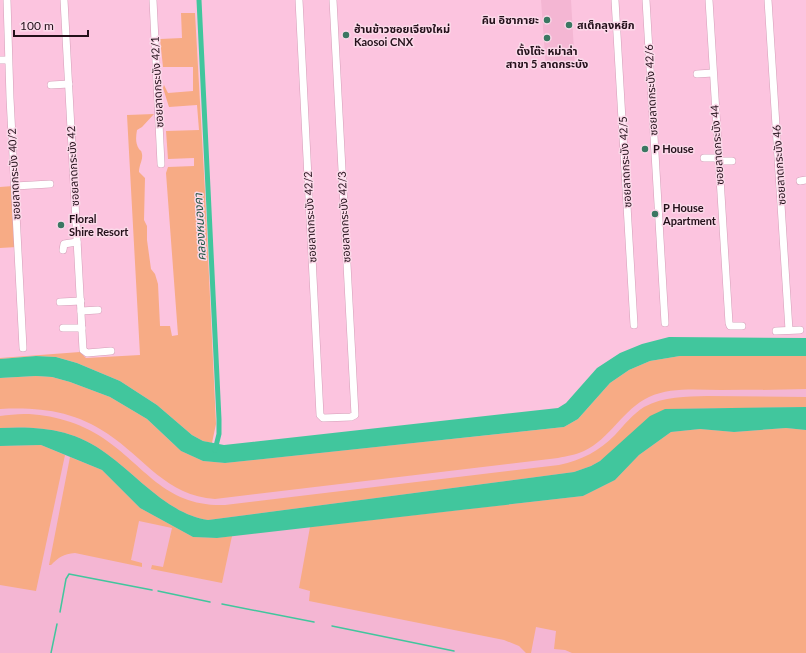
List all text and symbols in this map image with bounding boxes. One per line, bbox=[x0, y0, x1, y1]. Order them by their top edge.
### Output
scale bar bbox=[14, 12, 88, 38]
place label: คิน อิซากายะ bbox=[482, 13, 539, 26]
marker: คิน อิซากายะ bbox=[542, 15, 552, 25]
text: 100 m bbox=[20, 18, 54, 33]
place label: สเต็กลุงหยิก bbox=[577, 18, 635, 32]
marker: สเต็กลุงหยิก bbox=[564, 20, 574, 30]
place label: ฮ้านข้าวซอยเจียงใหม่ Kaosoi CNX bbox=[354, 22, 450, 48]
marker: ฮ้านข้าวซอยเจียงใหม่ Kaosoi CNX bbox=[341, 30, 351, 40]
marker: ตั้งโต๊ะ หม่าล่า สาขา 5 ลาดกระบัง bbox=[542, 33, 552, 43]
street label: ซอยลาดกระบัง 42/1 bbox=[148, 36, 165, 128]
place label: ตั้งโต๊ะ หม่าล่า สาขา 5 ลาดกระบัง bbox=[506, 43, 588, 70]
street label: ซอยลาดกระบัง 42/6 bbox=[642, 44, 659, 136]
street label: ซอยลาดกระบัง 44 bbox=[707, 104, 726, 186]
street label: ซอยลาดกระบัง 42/5 bbox=[616, 116, 633, 208]
street label: ซอยลาดกระบัง 46 bbox=[769, 125, 788, 206]
street label: ซอยลาดกระบัง 42 bbox=[64, 126, 81, 206]
street label: ซอยลาดกระบัง 40/2 bbox=[5, 128, 22, 220]
place label: P House bbox=[653, 142, 694, 155]
marker: P House bbox=[640, 144, 650, 154]
street label: ซอยลาดกระบัง 42/2 bbox=[301, 171, 318, 263]
street label: ซอยลาดกระบัง 42/3 bbox=[335, 171, 352, 263]
water label: คลองหนองคา bbox=[190, 192, 209, 261]
place label: P House Apartment bbox=[662, 201, 717, 227]
marker: P House Apartment bbox=[650, 209, 660, 219]
place label: Floral Shire Resort bbox=[69, 212, 129, 238]
marker: Floral Shire Resort bbox=[56, 220, 66, 230]

